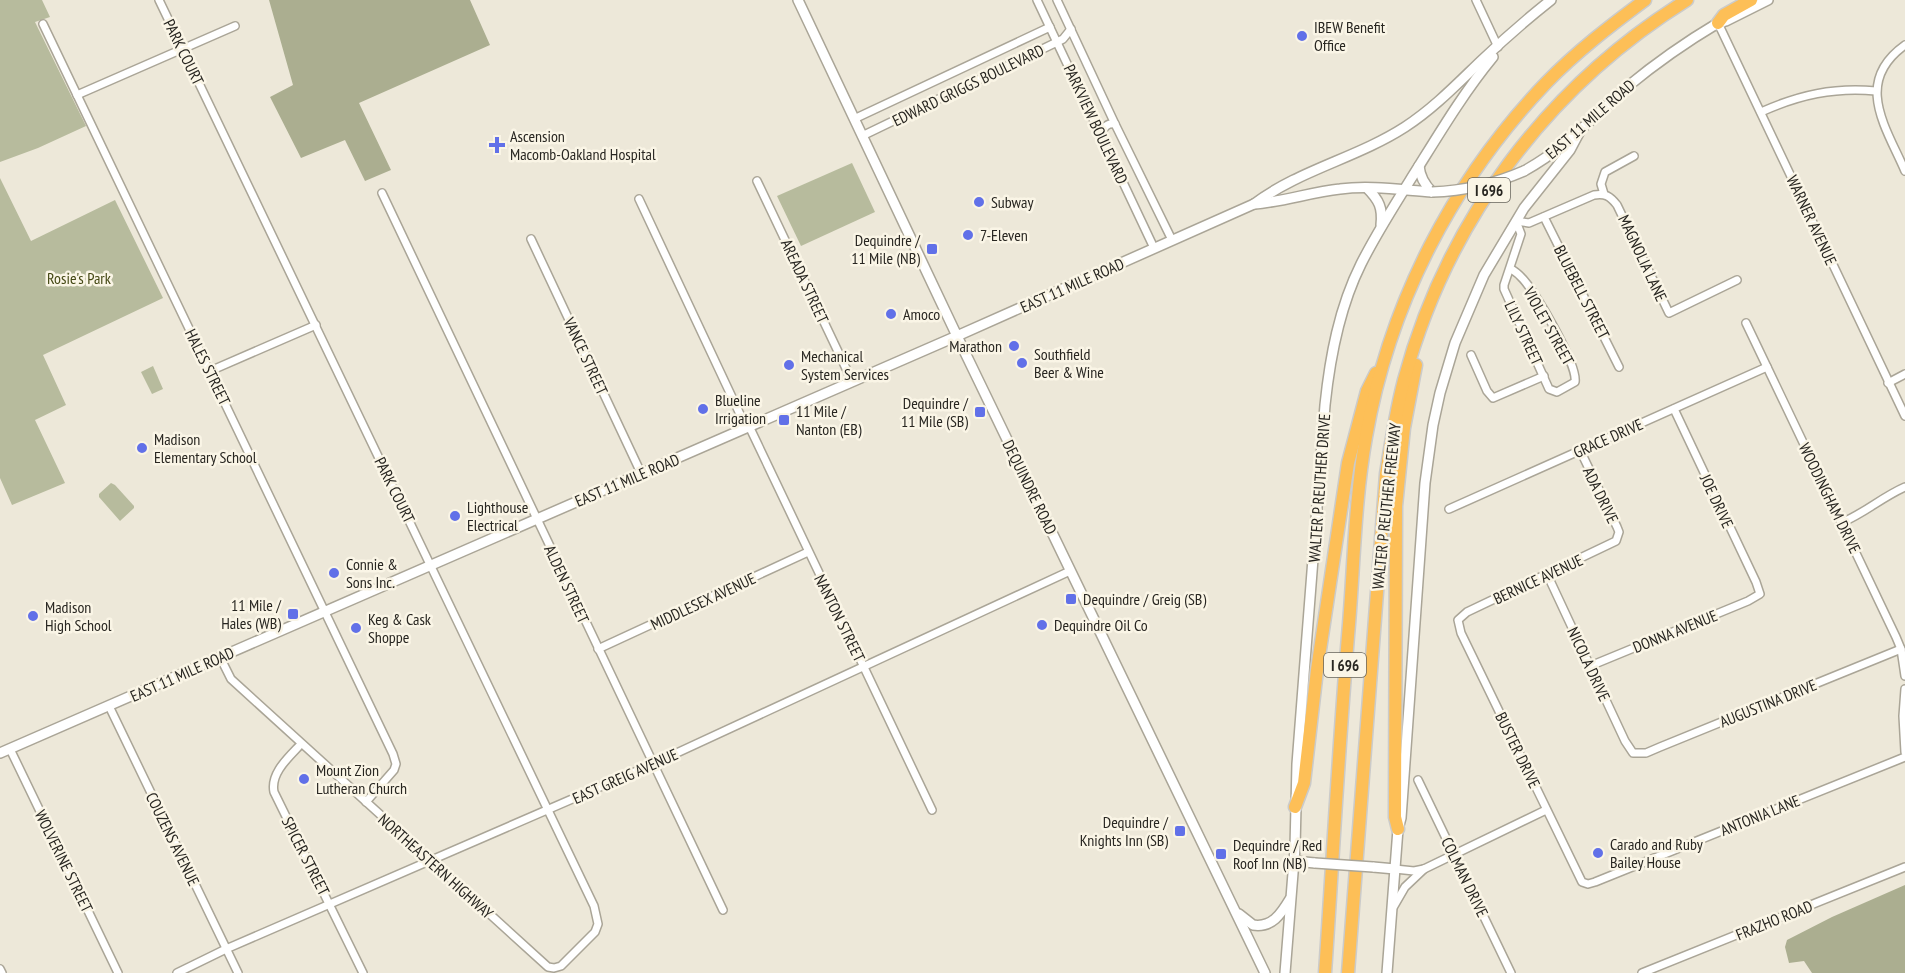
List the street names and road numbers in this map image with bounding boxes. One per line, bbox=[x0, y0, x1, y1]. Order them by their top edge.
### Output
street label: PARK COURT bbox=[160, 16, 208, 88]
street label: EDWARD GRIGGS BOULEVARD bbox=[889, 40, 1047, 130]
street label: PARKVIEW BOULEVARD bbox=[1060, 61, 1132, 187]
street label: EAST 11 MILE ROAD bbox=[1541, 75, 1639, 163]
street label: WARNER AVENUE bbox=[1782, 172, 1842, 268]
road number: I 696 bbox=[1468, 178, 1510, 202]
street label: MAGNOLIA LANE bbox=[1614, 212, 1672, 305]
street label: AREADA STREET bbox=[777, 236, 833, 326]
street label: BLUEBELL STREET bbox=[1550, 242, 1614, 342]
street label: EAST 11 MILE ROAD bbox=[1017, 253, 1127, 317]
street label: VIOLET STREET bbox=[1519, 283, 1579, 368]
street label: LILY STREET bbox=[1500, 298, 1548, 368]
street label: VANCE STREET bbox=[559, 313, 613, 398]
street label: HALES STREET bbox=[181, 326, 235, 408]
street label: WALTER P REUTHER DRIVE bbox=[1304, 413, 1334, 563]
street label: GRACE DRIVE bbox=[1570, 414, 1646, 462]
street label: WALTER P REUTHER FREEWAY bbox=[1367, 421, 1405, 590]
street label: DEQUINDRE ROAD bbox=[998, 436, 1062, 538]
street label: WOODINGHAM DRIVE bbox=[1795, 439, 1865, 557]
street label: EAST 11 MILE ROAD bbox=[572, 449, 682, 511]
street label: PARK COURT bbox=[371, 454, 419, 526]
street label: ADA DRIVE bbox=[1579, 464, 1623, 527]
street label: JOE DRIVE bbox=[1695, 470, 1738, 531]
street label: ALDEN STREET bbox=[540, 542, 594, 626]
street label: BERNICE AVENUE bbox=[1490, 549, 1586, 608]
street label: MIDDLESEX AVENUE bbox=[647, 568, 759, 634]
street label: NANTON STREET bbox=[810, 571, 870, 665]
street label: DONNA AVENUE bbox=[1630, 605, 1720, 657]
street label: NICOLA DRIVE bbox=[1563, 624, 1615, 704]
street label: EAST 11 MILE ROAD bbox=[127, 642, 237, 706]
road number: I 696 bbox=[1324, 653, 1366, 677]
street label: AUGUSTINA DRIVE bbox=[1717, 674, 1820, 732]
street label: BUSTER DRIVE bbox=[1491, 709, 1545, 791]
street label: EAST GREIG AVENUE bbox=[569, 744, 681, 808]
street label: COUZENS AVENUE bbox=[142, 789, 204, 889]
street label: ANTONIA LANE bbox=[1717, 790, 1803, 840]
street label: WOLVERINE STREET bbox=[31, 806, 97, 916]
street label: NORTHEASTERN HIGHWAY bbox=[374, 809, 498, 923]
street label: SPICER STREET bbox=[278, 813, 334, 899]
street label: COLMAN DRIVE bbox=[1437, 834, 1493, 920]
street label: FRAZHO ROAD bbox=[1733, 896, 1815, 944]

